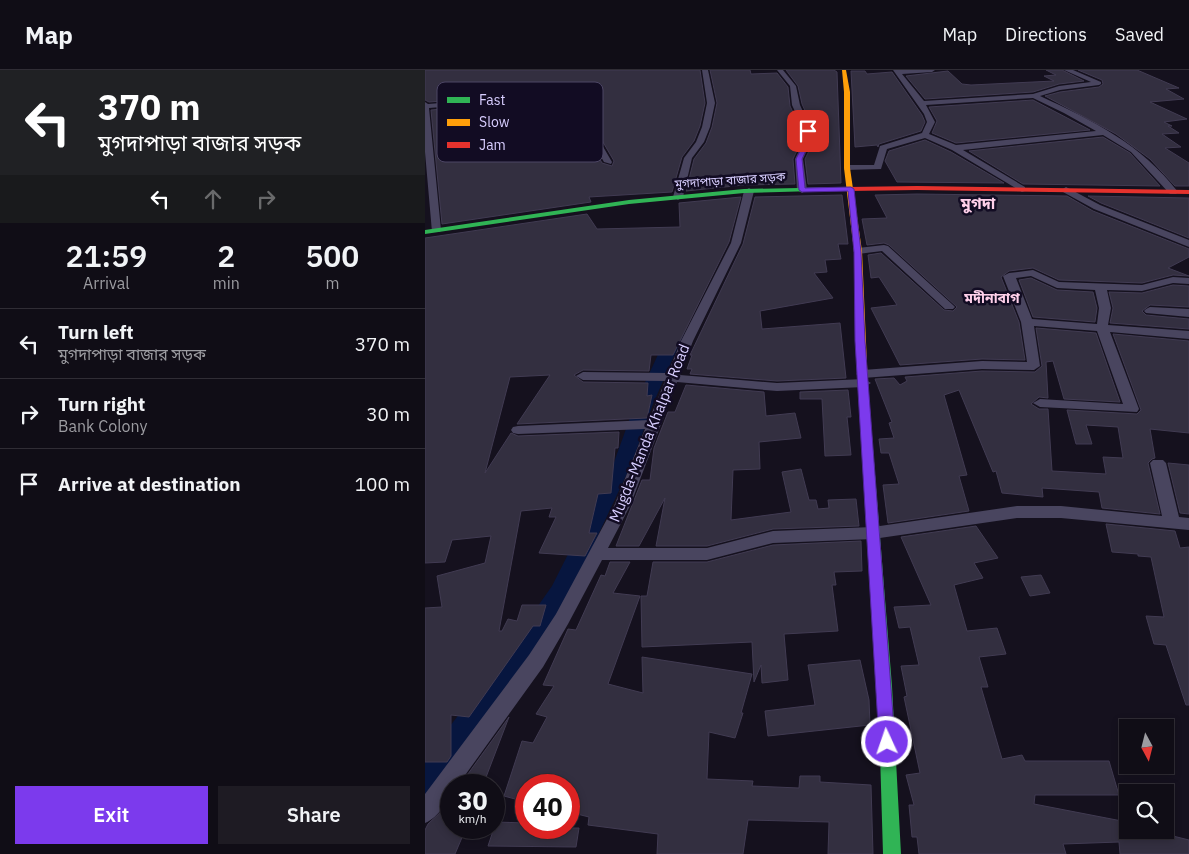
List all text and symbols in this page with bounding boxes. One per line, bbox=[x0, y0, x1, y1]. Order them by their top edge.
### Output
text: Map bbox=[25, 19, 73, 51]
text: Map bbox=[942, 23, 977, 46]
text: Directions bbox=[1005, 23, 1087, 46]
text: Saved bbox=[1115, 23, 1164, 46]
legend bbox=[437, 82, 603, 162]
text: 370 m bbox=[98, 84, 201, 130]
icon: left bbox=[15, 90, 80, 155]
text: Fast bbox=[479, 91, 505, 109]
pin bbox=[787, 110, 829, 152]
text: Slow bbox=[479, 113, 510, 131]
icon: arrive bbox=[794, 117, 822, 145]
text: মুগদাপাড়া বাজার সড়ক bbox=[98, 128, 301, 157]
text: Jam bbox=[479, 136, 506, 154]
street label: মুগদাপাড়া বাজার সড়ক bbox=[673, 169, 786, 192]
icon: left bbox=[146, 185, 174, 213]
icon: ahead bbox=[199, 185, 227, 213]
icon: right bbox=[252, 185, 280, 213]
district label: মুগদা bbox=[960, 193, 996, 214]
text: 21:59 bbox=[66, 236, 147, 275]
text: 2 bbox=[217, 236, 235, 275]
text: 500 bbox=[305, 236, 359, 275]
text: Arrival bbox=[83, 273, 130, 293]
text: min bbox=[213, 273, 240, 293]
text: m bbox=[325, 273, 339, 293]
district label: মদীনাবাগ bbox=[963, 289, 1020, 307]
text: Turn left bbox=[58, 320, 134, 344]
icon: left bbox=[15, 330, 43, 358]
text: 370 m bbox=[355, 332, 410, 356]
street label: Mugda-Manda Khalpar Road bbox=[605, 341, 693, 525]
text: মুগদাপাড়া বাজার সড়ক bbox=[58, 344, 206, 364]
text: Turn right bbox=[58, 392, 145, 416]
icon: right bbox=[15, 400, 43, 428]
text: 30 m bbox=[366, 402, 410, 426]
text: Bank Colony bbox=[58, 416, 147, 436]
icon: arrive bbox=[15, 470, 43, 498]
text: Arrive at destination bbox=[58, 472, 241, 496]
text: 100 m bbox=[355, 472, 410, 496]
position arrow bbox=[860, 715, 912, 767]
north arrow bbox=[1119, 719, 1174, 774]
map controls bbox=[1119, 719, 1174, 839]
speed limit sign: 40 bbox=[515, 774, 580, 839]
text: 30 bbox=[457, 784, 488, 817]
button: search bbox=[1119, 784, 1174, 839]
button: Exit bbox=[15, 786, 208, 844]
button: Share bbox=[218, 786, 410, 844]
text: km/h bbox=[458, 811, 487, 826]

